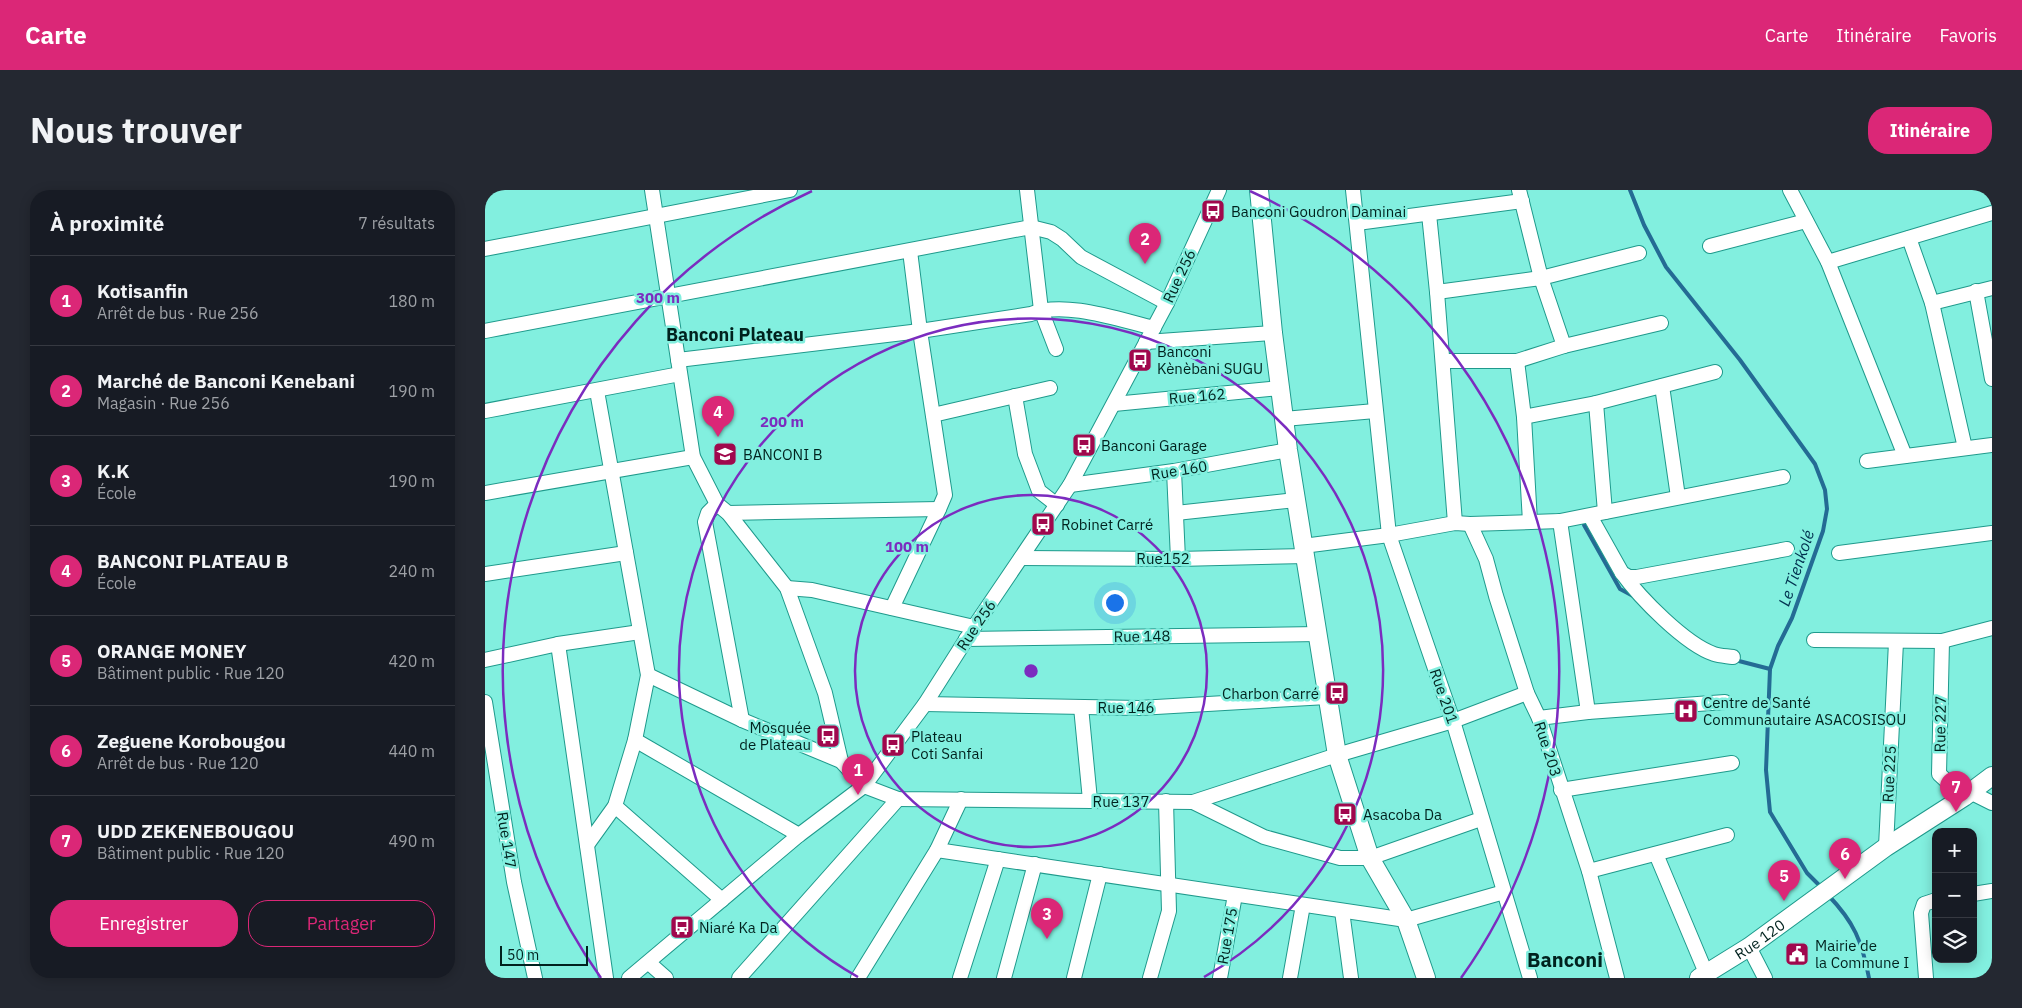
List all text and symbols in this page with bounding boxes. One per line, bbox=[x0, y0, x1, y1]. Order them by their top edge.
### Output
text: Carte bbox=[25, 19, 87, 51]
text: Carte bbox=[1765, 24, 1808, 47]
text: Itinéraire bbox=[1836, 24, 1912, 47]
text: Favoris bbox=[1940, 24, 1997, 47]
text: Nous trouver bbox=[30, 107, 242, 153]
button: Itinéraire bbox=[1868, 107, 1992, 154]
bus stop icon: Banconi Goudron Daminai bbox=[1200, 198, 1226, 224]
place label: Banconi Goudron Daminai bbox=[1231, 202, 1406, 221]
text: À proximité bbox=[50, 209, 164, 237]
text: 7 résultats bbox=[358, 213, 435, 233]
pin: 2 bbox=[1129, 223, 1161, 264]
street label: Rue 256 bbox=[1158, 246, 1200, 306]
text: Kotisanfin bbox=[97, 279, 188, 303]
text: 300 m bbox=[636, 288, 680, 307]
text: 1 bbox=[61, 291, 71, 311]
text: 180 m bbox=[388, 291, 435, 311]
text: Arrêt de bus · Rue 256 bbox=[97, 303, 259, 323]
district label: Banconi Plateau bbox=[666, 323, 804, 346]
place label: Banconi Kènèbani SUGU bbox=[1157, 342, 1263, 378]
bus stop icon: Banconi Kènèbani SUGU bbox=[1127, 347, 1153, 373]
text: Marché de Banconi Kenebani bbox=[97, 369, 355, 393]
text: 2 bbox=[61, 381, 71, 401]
text: 190 m bbox=[388, 381, 435, 401]
street label: Rue 162 bbox=[1168, 384, 1226, 408]
text: Magasin · Rue 256 bbox=[97, 393, 230, 413]
pin: 4 bbox=[702, 396, 734, 437]
text: 200 m bbox=[760, 412, 804, 431]
bus stop icon: Banconi Garage bbox=[1071, 432, 1097, 458]
place label: Banconi Garage bbox=[1101, 436, 1207, 455]
school or university icon: BANCONI B bbox=[712, 441, 738, 467]
place label: BANCONI B bbox=[743, 445, 823, 464]
street label: Rue 160 bbox=[1149, 456, 1209, 484]
text: K.K bbox=[97, 459, 130, 483]
text: 3 bbox=[61, 471, 71, 491]
text: 190 m bbox=[388, 471, 435, 491]
text: École bbox=[97, 483, 136, 503]
bus stop icon: Robinet Carré bbox=[1030, 511, 1056, 537]
place label: Robinet Carré bbox=[1061, 515, 1153, 534]
water label: Le Tienkolé bbox=[1774, 527, 1818, 609]
text: 100 m bbox=[885, 537, 929, 556]
text: BANCONI PLATEAU B bbox=[97, 549, 288, 573]
street label: Rue152 bbox=[1136, 549, 1190, 568]
text: 4 bbox=[61, 561, 71, 581]
text: 240 m bbox=[388, 561, 435, 581]
text: École bbox=[97, 573, 136, 593]
your location bbox=[1102, 590, 1128, 616]
street label: Rue 256 bbox=[952, 596, 1000, 654]
street label: Rue 148 bbox=[1113, 626, 1171, 646]
text: ORANGE MONEY bbox=[97, 639, 247, 663]
text: 5 bbox=[61, 651, 71, 671]
text: 420 m bbox=[388, 651, 435, 671]
centre of rings bbox=[1022, 662, 1040, 680]
text: Bâtiment public · Rue 120 bbox=[97, 663, 284, 683]
street label: Rue 201 bbox=[1426, 666, 1462, 726]
bus stop icon: Charbon Carré bbox=[1324, 680, 1350, 706]
place label: Charbon Carré bbox=[1222, 684, 1319, 703]
place label: Centre de Santé Communautaire ASACOSISOU bbox=[1703, 693, 1906, 729]
street label: Rue 227 bbox=[1930, 695, 1950, 753]
street label: Rue 146 bbox=[1098, 698, 1154, 717]
hospital icon: Centre de Santé Communautaire ASACOSISOU bbox=[1673, 698, 1699, 724]
place label: Mosquée de Plateau bbox=[739, 718, 811, 754]
street label: Rue 203 bbox=[1530, 719, 1566, 779]
bus stop icon: Mosquée de Plateau bbox=[815, 723, 841, 749]
place label: Plateau Coti Sanfai bbox=[911, 727, 983, 763]
text: Zeguene Korobougou bbox=[97, 729, 286, 753]
bus stop icon: Plateau Coti Sanfai bbox=[880, 732, 906, 758]
text: 6 bbox=[61, 741, 71, 761]
text: 440 m bbox=[388, 741, 435, 761]
street label: Rue 225 bbox=[1878, 745, 1900, 803]
text: Arrêt de bus · Rue 120 bbox=[97, 753, 259, 773]
pin: 1 bbox=[842, 754, 874, 795]
pin: 7 bbox=[1940, 771, 1972, 812]
street label: Rue 137 bbox=[1093, 792, 1149, 811]
bus stop icon: Asacoba Da bbox=[1332, 801, 1358, 827]
place label: Asacoba Da bbox=[1363, 805, 1442, 824]
street label: Rue 147 bbox=[493, 810, 521, 870]
text: UDD ZEKENEBOUGOU bbox=[97, 819, 294, 843]
map controls bbox=[1932, 828, 1977, 963]
button: + bbox=[1932, 828, 1977, 873]
text: 7 bbox=[61, 831, 71, 851]
text: 490 m bbox=[388, 831, 435, 851]
pin: 6 bbox=[1829, 838, 1861, 879]
text: Bâtiment public · Rue 120 bbox=[97, 843, 284, 863]
pin: 5 bbox=[1768, 860, 1800, 901]
button: − bbox=[1932, 873, 1977, 918]
pin: 3 bbox=[1031, 898, 1063, 939]
button: Enregistrer bbox=[50, 900, 238, 947]
button: Partager bbox=[248, 900, 435, 947]
street label: Rue 175 bbox=[1213, 906, 1241, 966]
bus stop icon: Niaré Ka Da bbox=[669, 914, 695, 940]
street label: Rue 120 bbox=[1731, 915, 1788, 963]
place label: Niaré Ka Da bbox=[699, 918, 777, 937]
button: layers bbox=[1932, 918, 1977, 963]
place label: Mairie de la Commune I bbox=[1815, 936, 1909, 972]
public building icon: Mairie de la Commune I bbox=[1784, 941, 1810, 967]
scale bar bbox=[500, 943, 587, 966]
text: 50 m bbox=[507, 946, 539, 964]
district label: Banconi bbox=[1527, 946, 1603, 973]

